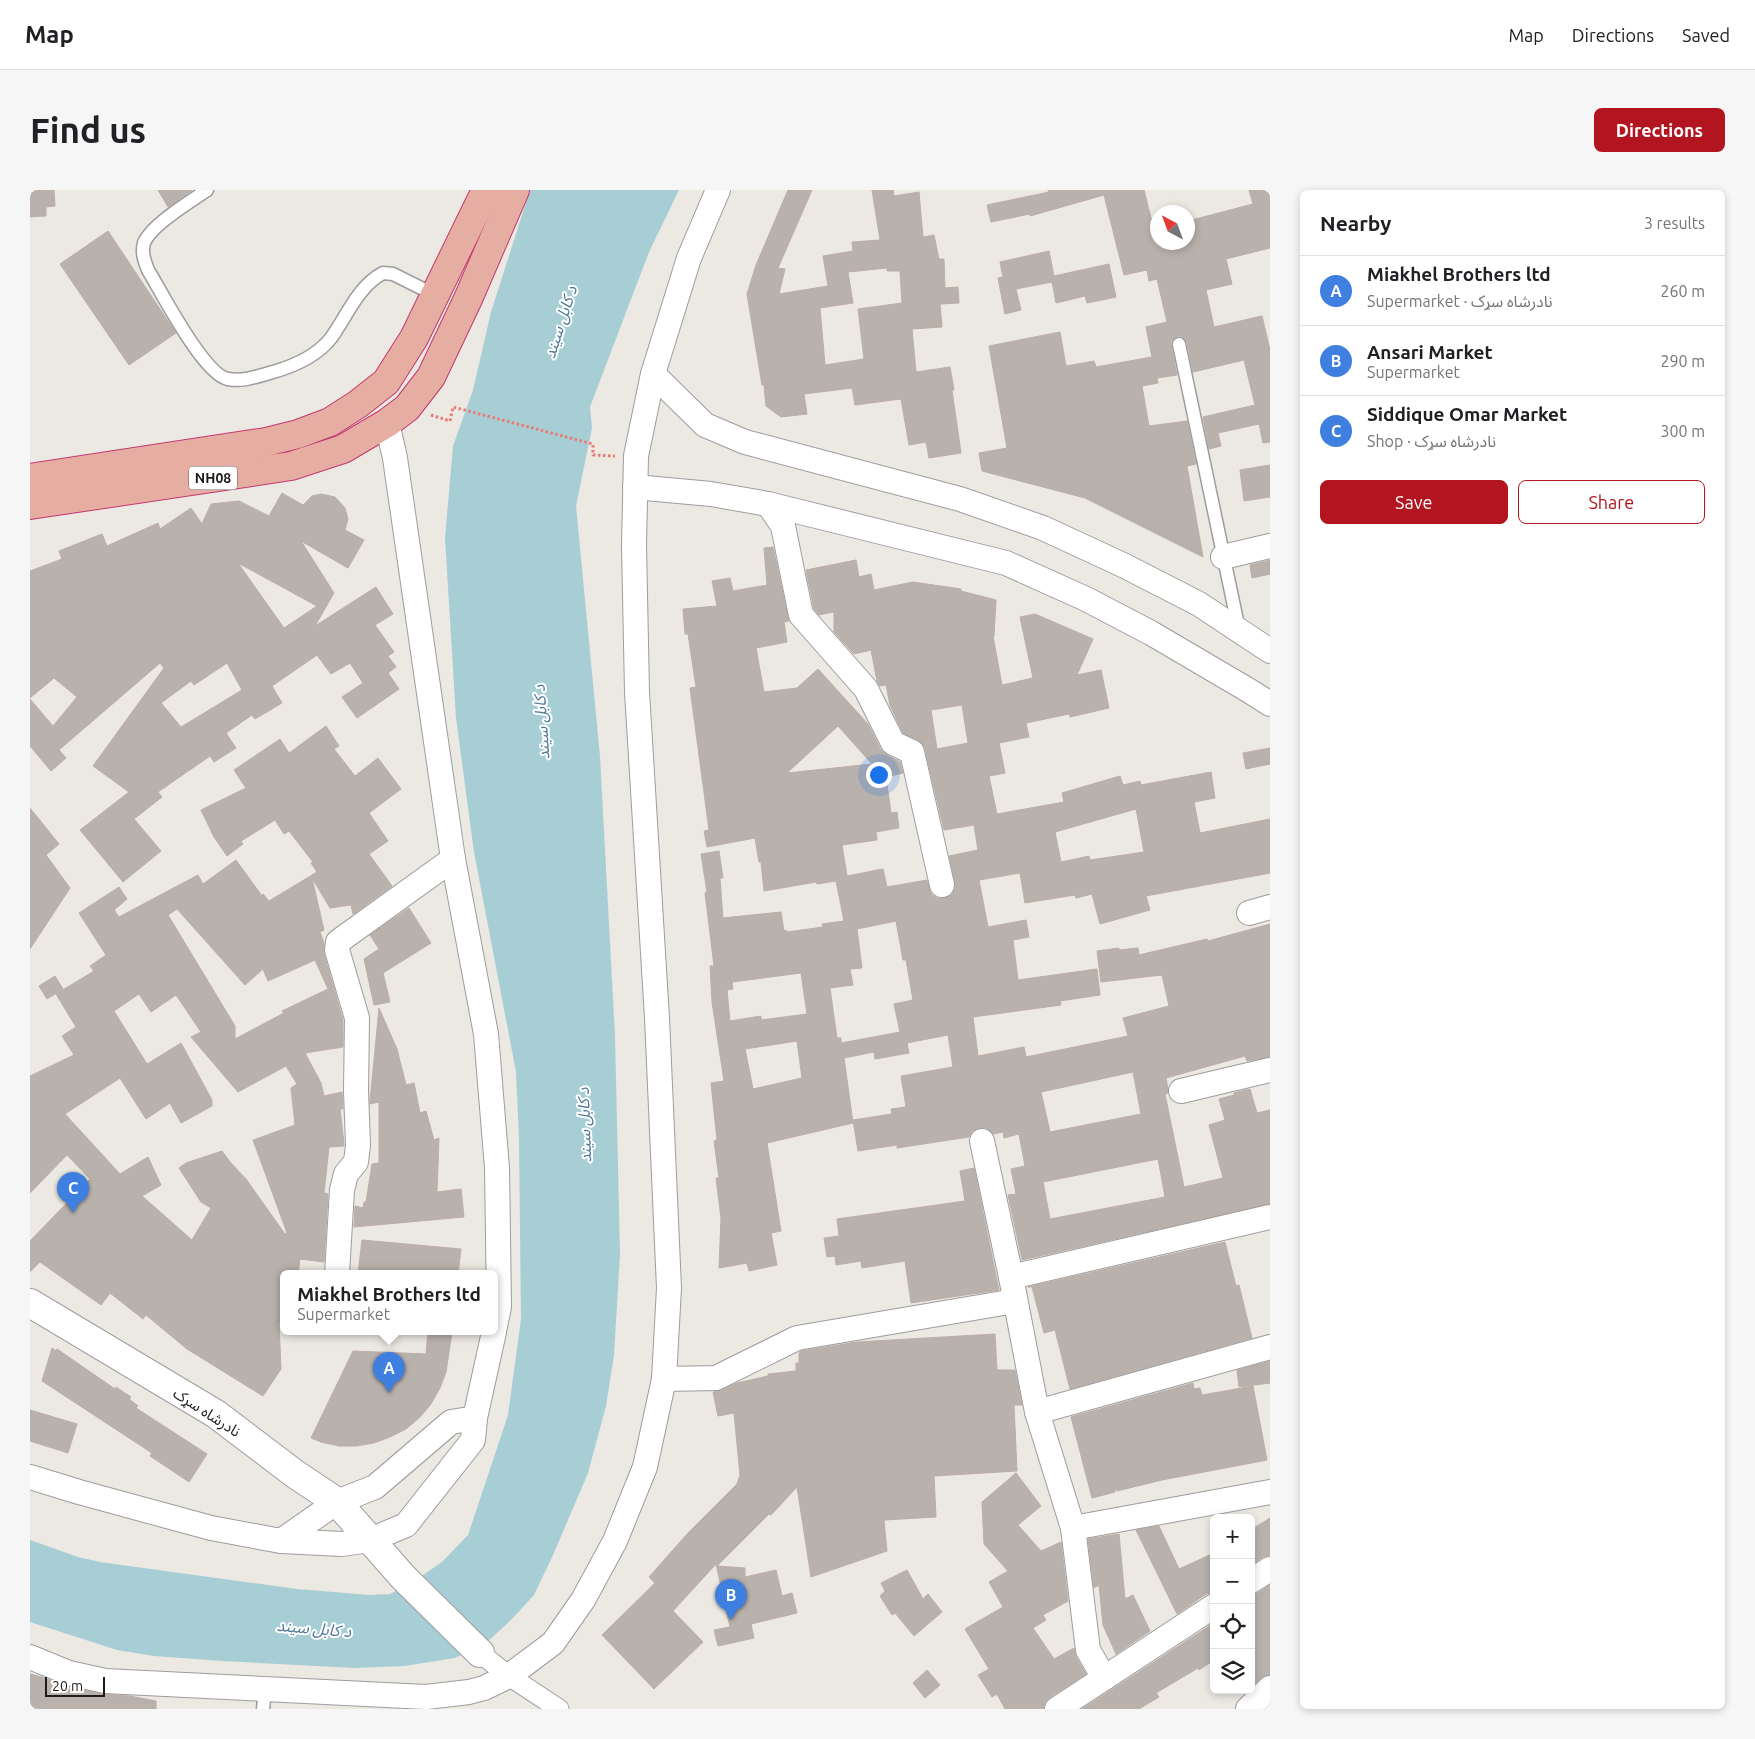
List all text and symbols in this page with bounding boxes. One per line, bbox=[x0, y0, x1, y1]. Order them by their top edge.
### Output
text: Map bbox=[25, 21, 74, 48]
text: Map bbox=[1508, 25, 1544, 45]
text: Directions bbox=[1572, 25, 1654, 45]
text: Saved bbox=[1682, 25, 1730, 45]
button: Directions bbox=[1594, 108, 1725, 152]
text: Find us bbox=[30, 110, 146, 150]
north arrow bbox=[1150, 205, 1195, 250]
text: Nearby bbox=[1320, 211, 1391, 235]
text: 3 results bbox=[1644, 214, 1705, 232]
text: Miakhel Brothers ltd bbox=[1367, 263, 1551, 285]
text: A bbox=[1330, 282, 1342, 300]
text: 260 m bbox=[1660, 282, 1705, 300]
water label: د کابل سيند bbox=[540, 283, 581, 361]
text: Supermarket · نادرشاه سړک bbox=[1367, 292, 1553, 310]
text: Ansari Market bbox=[1367, 341, 1493, 363]
text: B bbox=[1331, 352, 1341, 370]
text: 290 m bbox=[1660, 352, 1705, 370]
text: Supermarket bbox=[1367, 363, 1460, 381]
text: Siddique Omar Market bbox=[1367, 403, 1567, 425]
text: C bbox=[1331, 422, 1341, 440]
text: 300 m bbox=[1660, 422, 1705, 440]
text: Shop · نادرشاه سړک bbox=[1367, 432, 1496, 450]
road number: NH08 bbox=[189, 466, 237, 490]
button: Save bbox=[1320, 480, 1508, 524]
button: Share bbox=[1518, 480, 1705, 524]
water label: د کابل سيند bbox=[529, 684, 554, 760]
your location bbox=[866, 762, 892, 788]
water label: د کابل سيند bbox=[574, 1087, 595, 1163]
pin: C bbox=[57, 1172, 89, 1213]
popup bbox=[280, 1270, 498, 1335]
text: Miakhel Brothers ltd bbox=[297, 1283, 481, 1305]
text: Supermarket bbox=[297, 1305, 390, 1323]
pin: A bbox=[373, 1352, 405, 1393]
street label: نادرشاه سړک bbox=[170, 1384, 244, 1441]
map controls bbox=[1210, 1514, 1255, 1694]
button: + bbox=[1210, 1514, 1255, 1559]
button: − bbox=[1210, 1559, 1255, 1604]
pin: B bbox=[715, 1579, 747, 1620]
button: locate bbox=[1210, 1604, 1255, 1649]
water label: د کابل سيند bbox=[276, 1616, 352, 1641]
button: layers bbox=[1210, 1649, 1255, 1694]
scale bar bbox=[45, 1674, 105, 1697]
text: 20 m bbox=[52, 1678, 83, 1694]

